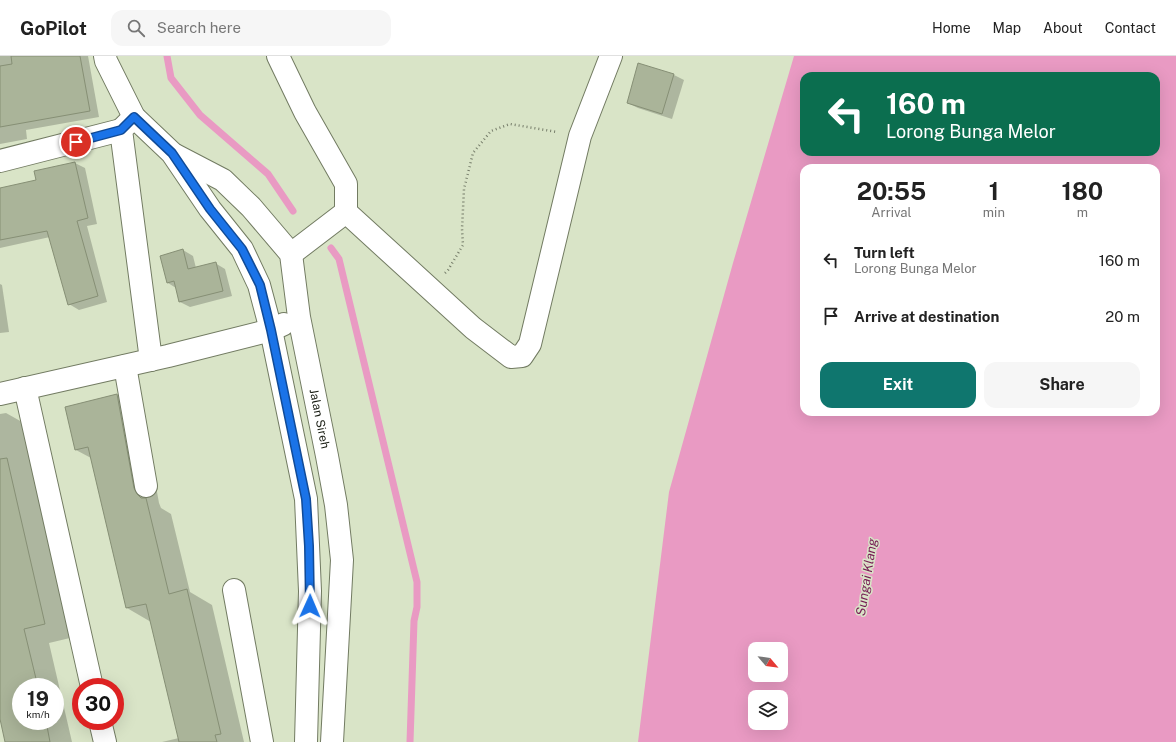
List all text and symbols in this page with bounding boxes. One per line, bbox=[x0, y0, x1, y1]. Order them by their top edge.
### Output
search box bbox=[111, 10, 391, 46]
text: GoPilot bbox=[20, 17, 87, 39]
icon: search bbox=[125, 17, 147, 39]
text: Search here bbox=[157, 19, 241, 36]
text: Home bbox=[932, 20, 971, 36]
text: Map bbox=[993, 20, 1021, 36]
text: About bbox=[1043, 20, 1083, 36]
text: Contact bbox=[1105, 20, 1156, 36]
text: 160 m bbox=[886, 87, 966, 120]
icon: left bbox=[820, 88, 872, 140]
text: Lorong Bunga Melor bbox=[886, 121, 1056, 142]
pin bbox=[59, 125, 93, 159]
icon: arrive bbox=[65, 131, 87, 153]
text: 20:55 bbox=[857, 177, 926, 205]
text: 1 bbox=[989, 177, 999, 205]
text: 180 bbox=[1062, 177, 1103, 205]
text: Arrival bbox=[871, 205, 912, 220]
text: min bbox=[983, 205, 1005, 220]
text: m bbox=[1077, 205, 1088, 220]
text: Turn left bbox=[854, 244, 915, 261]
icon: left bbox=[820, 249, 842, 271]
text: 160 m bbox=[1099, 252, 1140, 269]
text: Lorong Bunga Melor bbox=[854, 261, 977, 276]
icon: arrive bbox=[820, 305, 842, 327]
text: Arrive at destination bbox=[854, 308, 999, 325]
text: 20 m bbox=[1105, 308, 1140, 325]
button: Exit bbox=[820, 362, 976, 408]
button: Share bbox=[984, 362, 1140, 408]
street label: Jalan Sireh bbox=[307, 388, 332, 450]
water label: Sungai Klang bbox=[853, 537, 880, 617]
position arrow bbox=[289, 585, 331, 627]
north arrow bbox=[748, 642, 788, 682]
map controls bbox=[748, 642, 788, 730]
speed limit sign: 30 bbox=[72, 678, 124, 730]
text: 19 bbox=[27, 687, 49, 711]
button: layers bbox=[748, 690, 788, 730]
text: km/h bbox=[26, 708, 50, 720]

